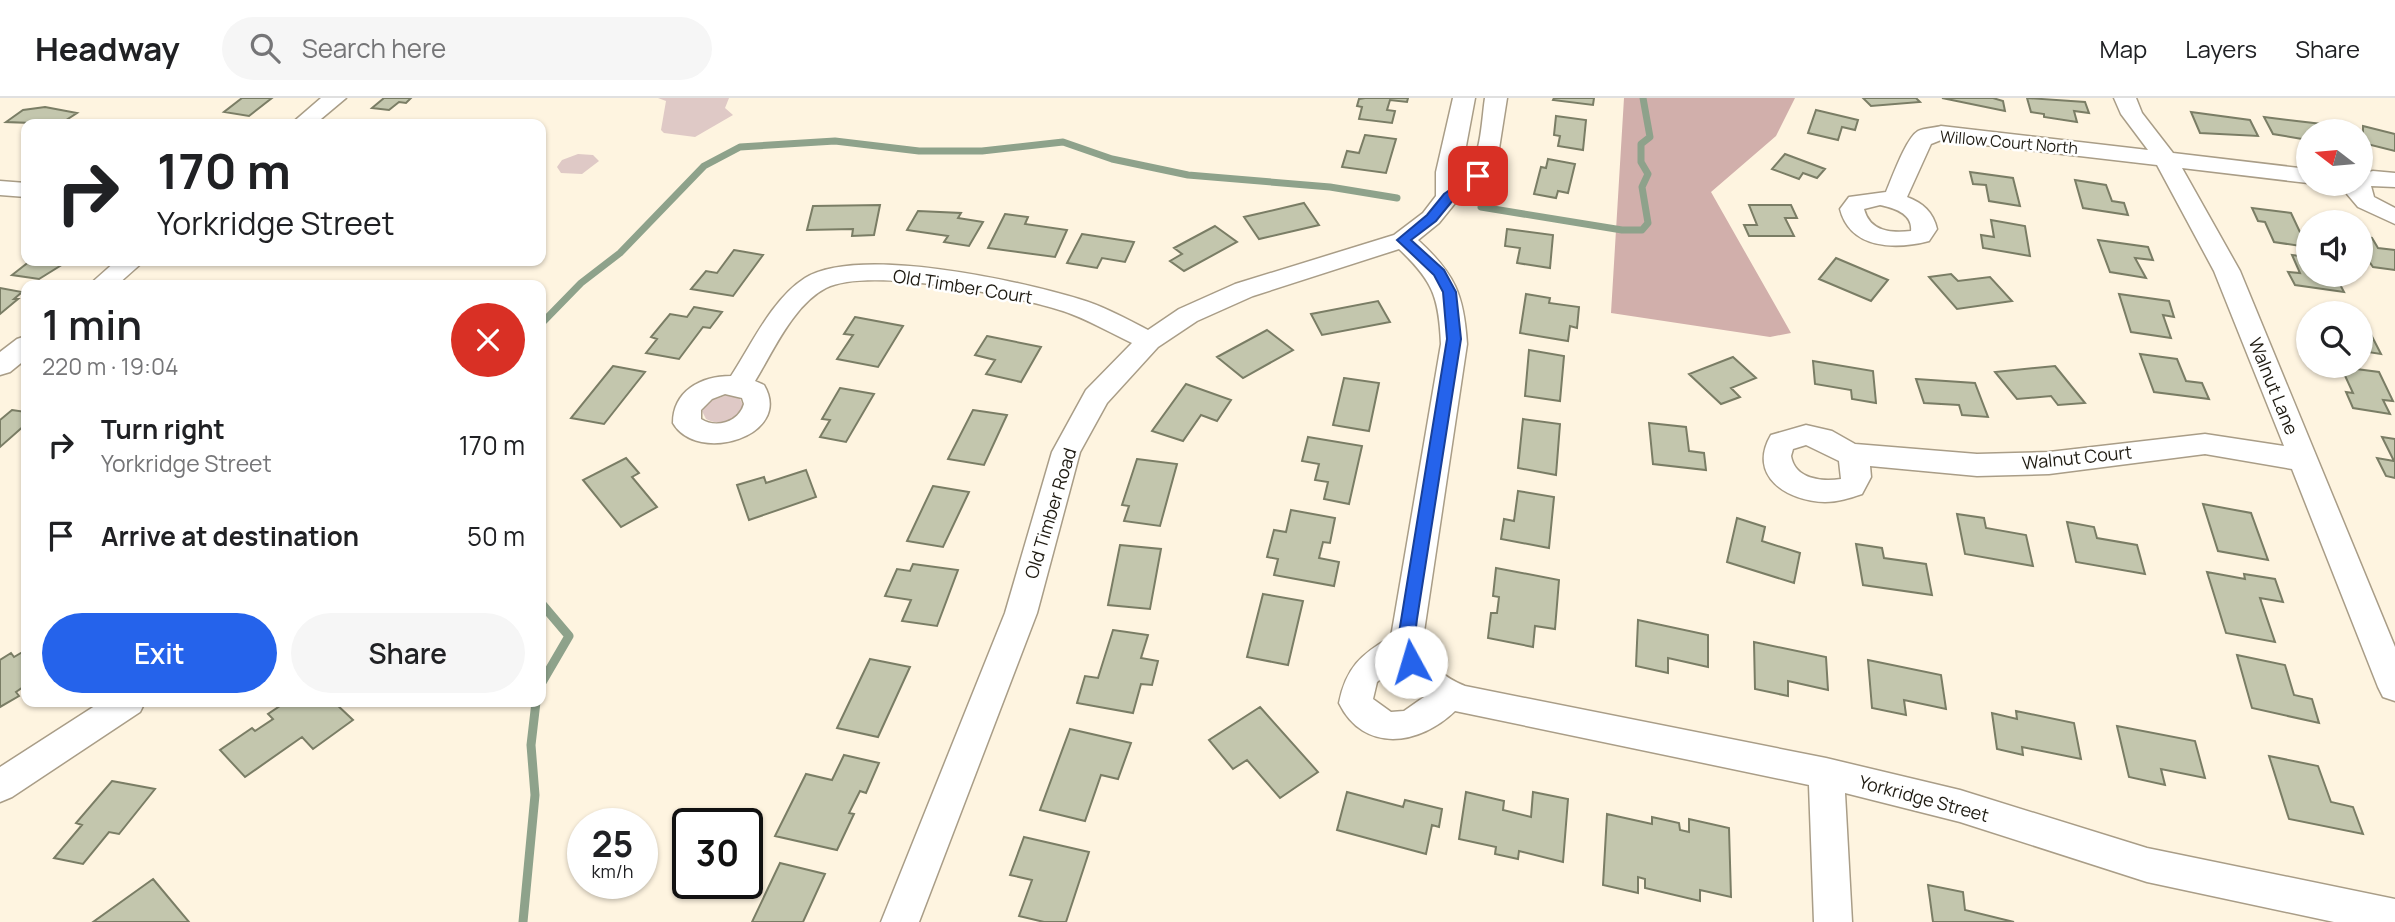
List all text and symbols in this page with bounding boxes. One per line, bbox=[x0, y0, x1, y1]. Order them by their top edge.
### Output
search box bbox=[222, 17, 712, 80]
text: Headway bbox=[35, 26, 180, 71]
icon: search bbox=[246, 29, 284, 67]
text: Search here bbox=[302, 30, 446, 66]
text: Map bbox=[2100, 32, 2147, 65]
text: Layers bbox=[2185, 32, 2257, 65]
text: Share bbox=[2295, 32, 2360, 65]
north arrow bbox=[2296, 119, 2373, 196]
map controls bbox=[2296, 119, 2373, 378]
street label: Willow Court North bbox=[1939, 125, 2079, 159]
text: 170 m bbox=[157, 137, 291, 204]
pin bbox=[1448, 146, 1508, 206]
icon: right bbox=[42, 147, 133, 238]
icon: arrive bbox=[1459, 157, 1497, 195]
text: Yorkridge Street bbox=[157, 201, 395, 245]
button: sound bbox=[2296, 210, 2373, 287]
street label: Old Timber Court bbox=[892, 263, 1034, 309]
text: 1 min bbox=[42, 295, 142, 353]
button: search bbox=[2296, 301, 2373, 378]
button: close bbox=[451, 303, 525, 377]
street label: Walnut Lane bbox=[2244, 334, 2304, 438]
text: 220 m · 19:04 bbox=[42, 350, 178, 382]
text: Turn right bbox=[101, 411, 225, 447]
icon: right bbox=[42, 426, 80, 464]
text: 170 m bbox=[459, 427, 525, 463]
street label: Walnut Court bbox=[2021, 439, 2133, 475]
street label: Old Timber Road bbox=[1019, 445, 1081, 581]
text: Yorkridge Street bbox=[101, 447, 272, 479]
icon: arrive bbox=[42, 517, 80, 555]
text: Arrive at destination bbox=[101, 518, 359, 554]
text: 50 m bbox=[467, 518, 525, 554]
button: Exit bbox=[42, 613, 277, 693]
button: Share bbox=[291, 613, 525, 693]
position arrow bbox=[1374, 625, 1448, 699]
street label: Yorkridge Street bbox=[1856, 769, 1992, 827]
speed limit sign: 30 bbox=[672, 808, 763, 899]
text: 25 bbox=[592, 820, 633, 868]
text: km/h bbox=[592, 859, 633, 883]

